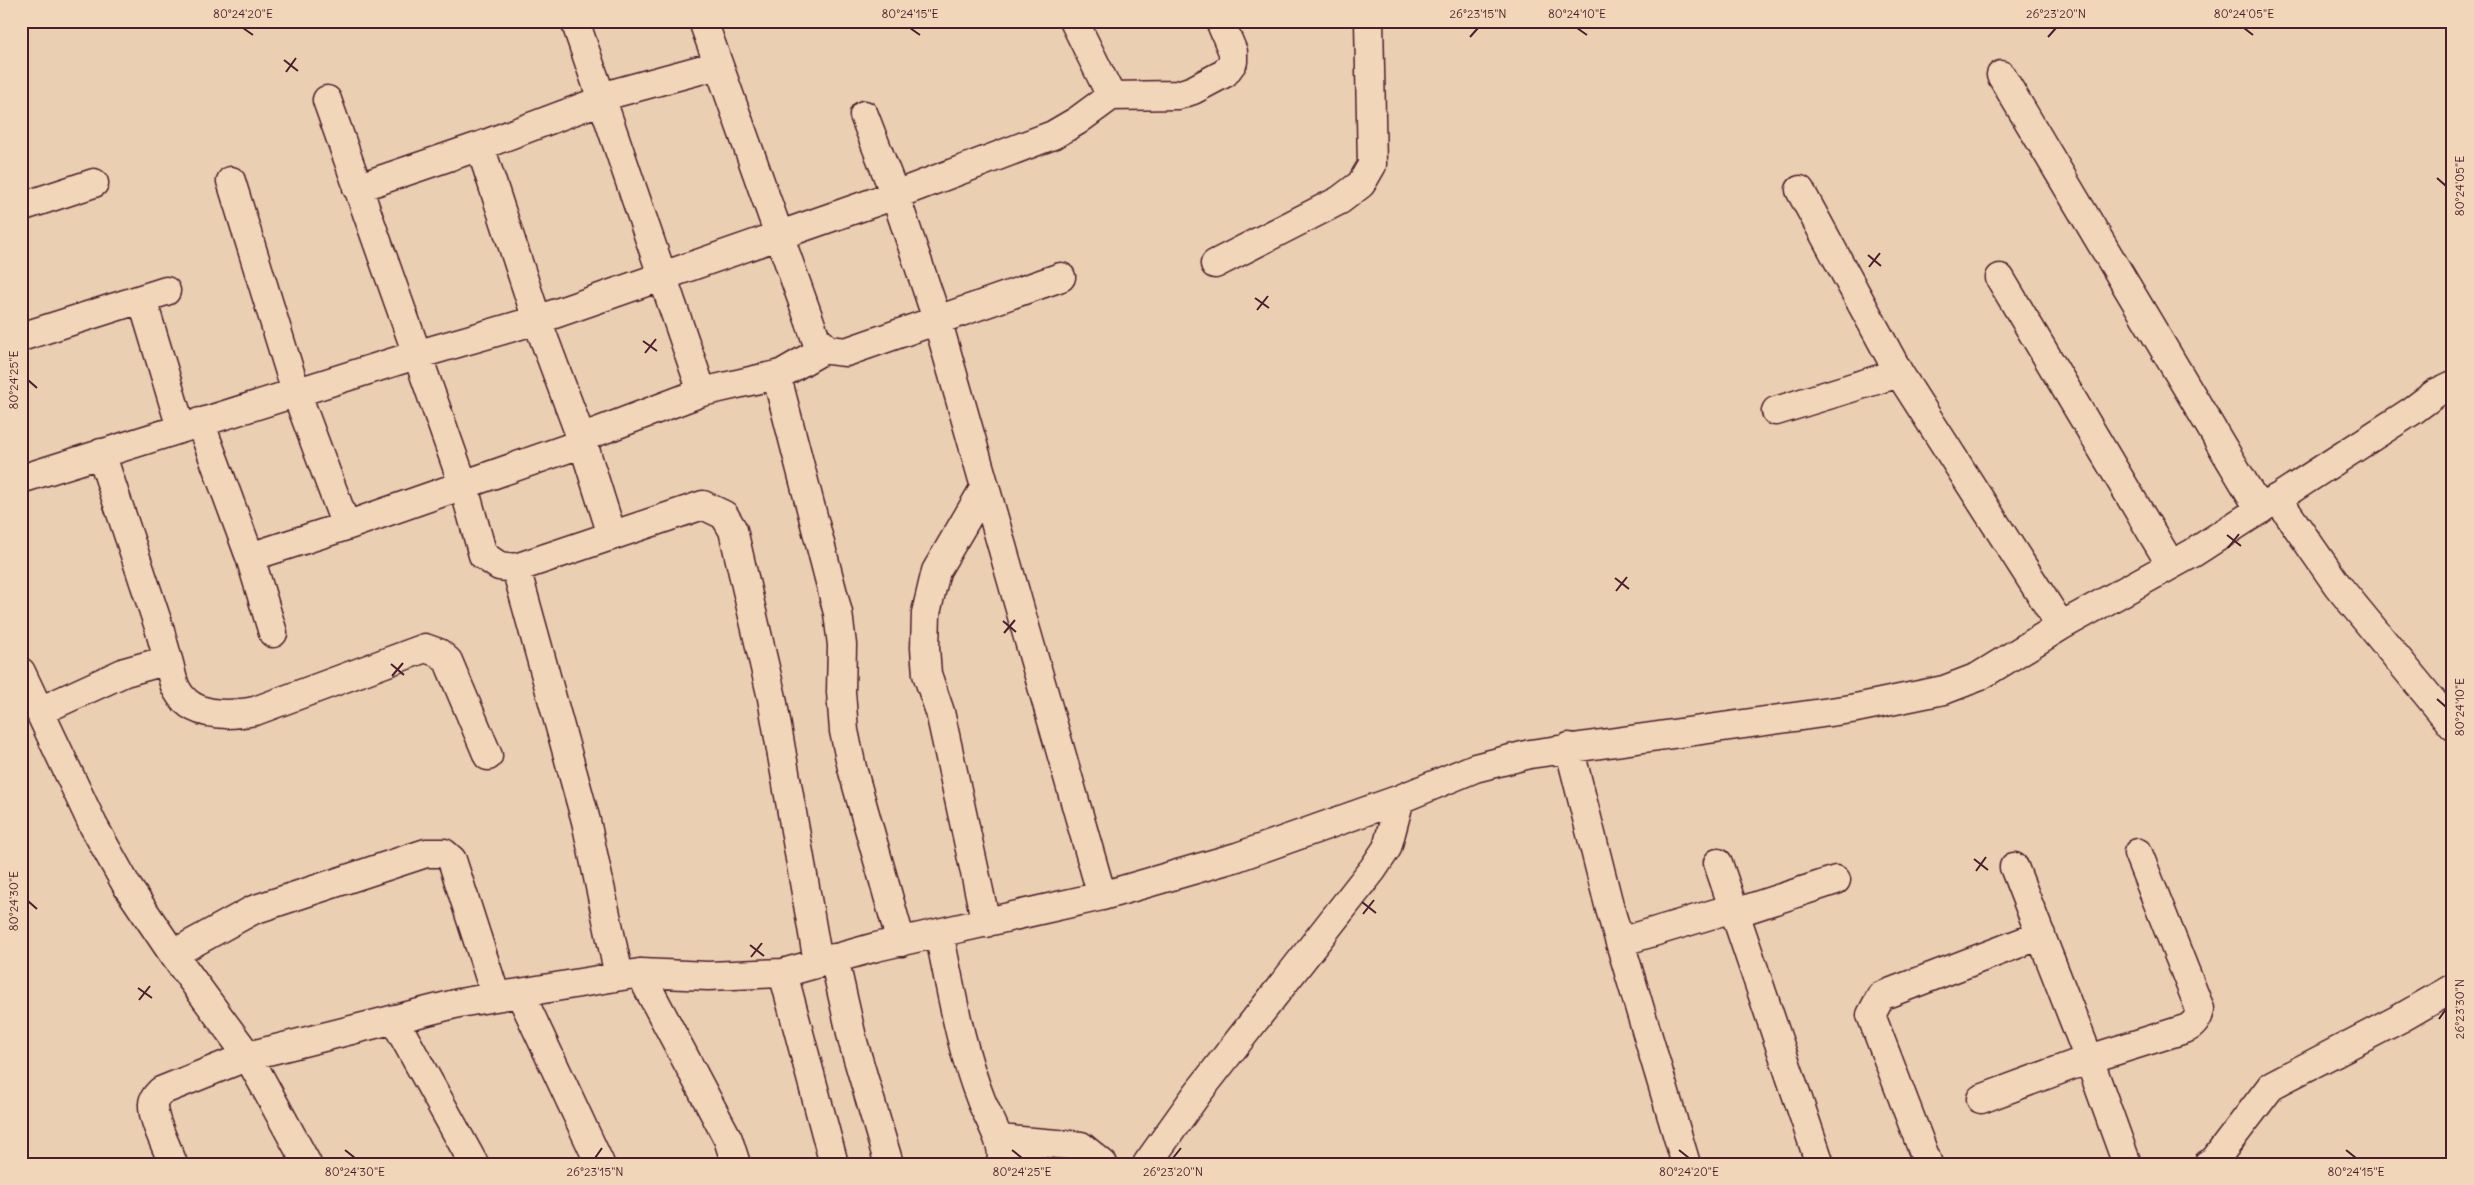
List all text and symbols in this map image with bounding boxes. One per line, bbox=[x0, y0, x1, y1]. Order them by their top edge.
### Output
text: 80°24'20"E bbox=[213, 6, 273, 21]
text: 80°24'15"E bbox=[881, 6, 939, 21]
text: 26°23'15"N bbox=[1449, 6, 1507, 21]
text: 80°24'10"E bbox=[1548, 6, 1606, 21]
text: 26°23'20"N bbox=[2026, 6, 2086, 21]
text: 80°24'05"E bbox=[2214, 6, 2274, 21]
text: 80°24'05"E bbox=[2452, 156, 2467, 216]
text: 80°24'25"E bbox=[6, 350, 21, 410]
text: 80°24'10"E bbox=[2452, 678, 2467, 736]
text: 80°24'30"E bbox=[6, 871, 21, 931]
text: 26°23'30"N bbox=[2452, 979, 2467, 1039]
text: 80°24'30"E bbox=[325, 1164, 385, 1179]
text: 26°23'15"N bbox=[566, 1164, 624, 1179]
text: 80°24'25"E bbox=[992, 1164, 1052, 1179]
text: 26°23'20"N bbox=[1143, 1164, 1203, 1179]
text: 80°24'20"E bbox=[1659, 1164, 1719, 1179]
text: 80°24'15"E bbox=[2327, 1164, 2385, 1179]

